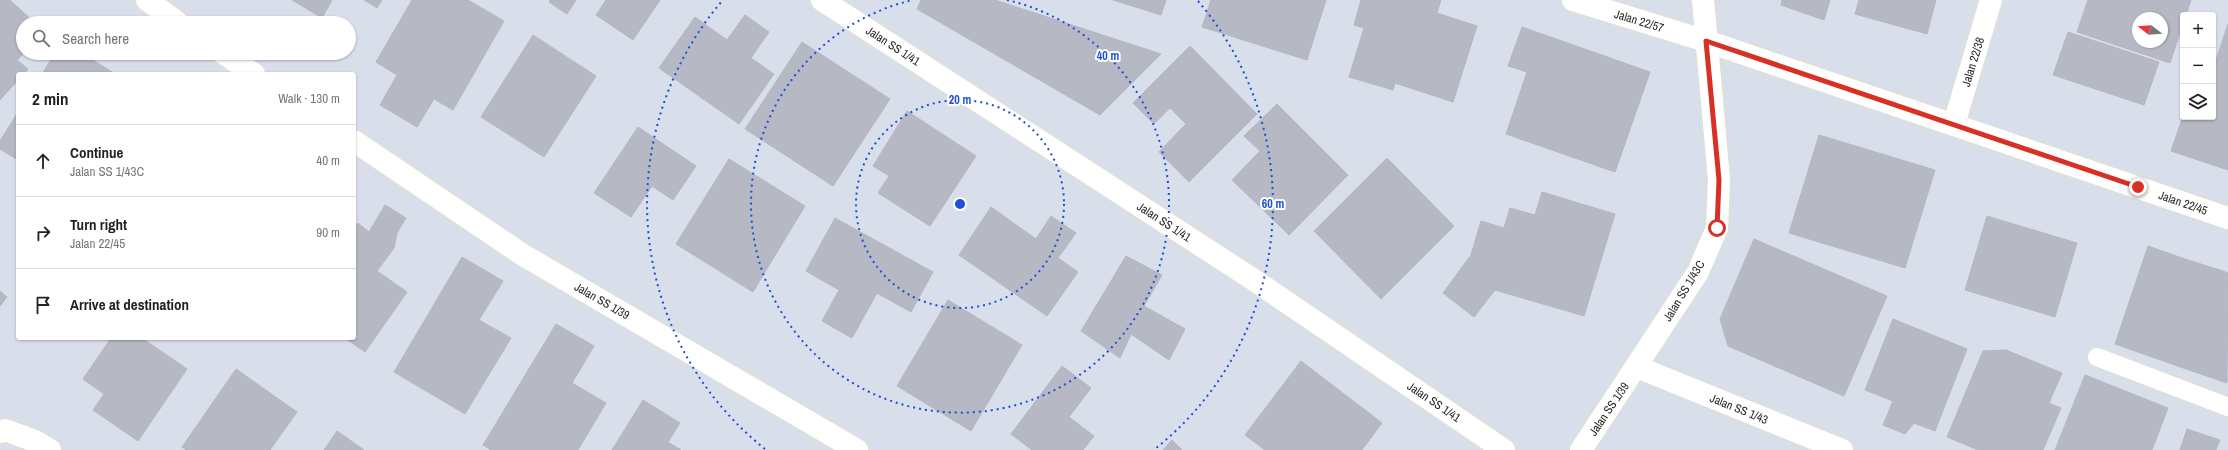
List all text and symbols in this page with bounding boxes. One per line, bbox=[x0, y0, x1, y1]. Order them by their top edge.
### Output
street label: Jalan 22/57 bbox=[1612, 6, 1666, 36]
north arrow bbox=[2132, 12, 2168, 48]
map controls bbox=[2180, 12, 2216, 120]
button: + bbox=[2180, 12, 2216, 48]
search box bbox=[16, 16, 356, 60]
street label: Jalan SS 1/41 bbox=[863, 23, 923, 70]
icon: search bbox=[30, 27, 52, 49]
text: Search here bbox=[62, 28, 129, 49]
street label: Jalan 22/38 bbox=[1958, 35, 1988, 89]
text: 40 m bbox=[1097, 48, 1119, 64]
button: − bbox=[2180, 48, 2216, 84]
button: layers bbox=[2180, 84, 2216, 120]
text: 2 min bbox=[32, 87, 68, 110]
text: Walk · 130 m bbox=[278, 90, 340, 107]
text: 20 m bbox=[949, 92, 971, 108]
text: Continue bbox=[70, 142, 123, 163]
icon: ahead bbox=[32, 150, 54, 172]
text: 40 m bbox=[316, 152, 340, 169]
text: Jalan SS 1/43C bbox=[70, 163, 144, 180]
route end bbox=[2129, 178, 2147, 196]
street label: Jalan 22/45 bbox=[2156, 187, 2210, 219]
text: 60 m bbox=[1262, 196, 1284, 212]
centre of rings bbox=[953, 197, 967, 211]
street label: Jalan SS 1/41 bbox=[1134, 199, 1194, 246]
text: Turn right bbox=[70, 214, 127, 235]
route start bbox=[1708, 219, 1726, 237]
icon: right bbox=[32, 222, 54, 244]
text: 90 m bbox=[316, 224, 340, 241]
text: Jalan 22/45 bbox=[70, 235, 125, 252]
street label: Jalan SS 1/43C bbox=[1660, 258, 1708, 324]
street label: Jalan SS 1/39 bbox=[571, 279, 633, 323]
icon: arrive bbox=[32, 294, 54, 316]
text: Arrive at destination bbox=[70, 294, 189, 315]
street label: Jalan SS 1/41 bbox=[1404, 378, 1464, 426]
street label: Jalan SS 1/39 bbox=[1585, 379, 1633, 439]
street label: Jalan SS 1/43 bbox=[1708, 390, 1770, 428]

